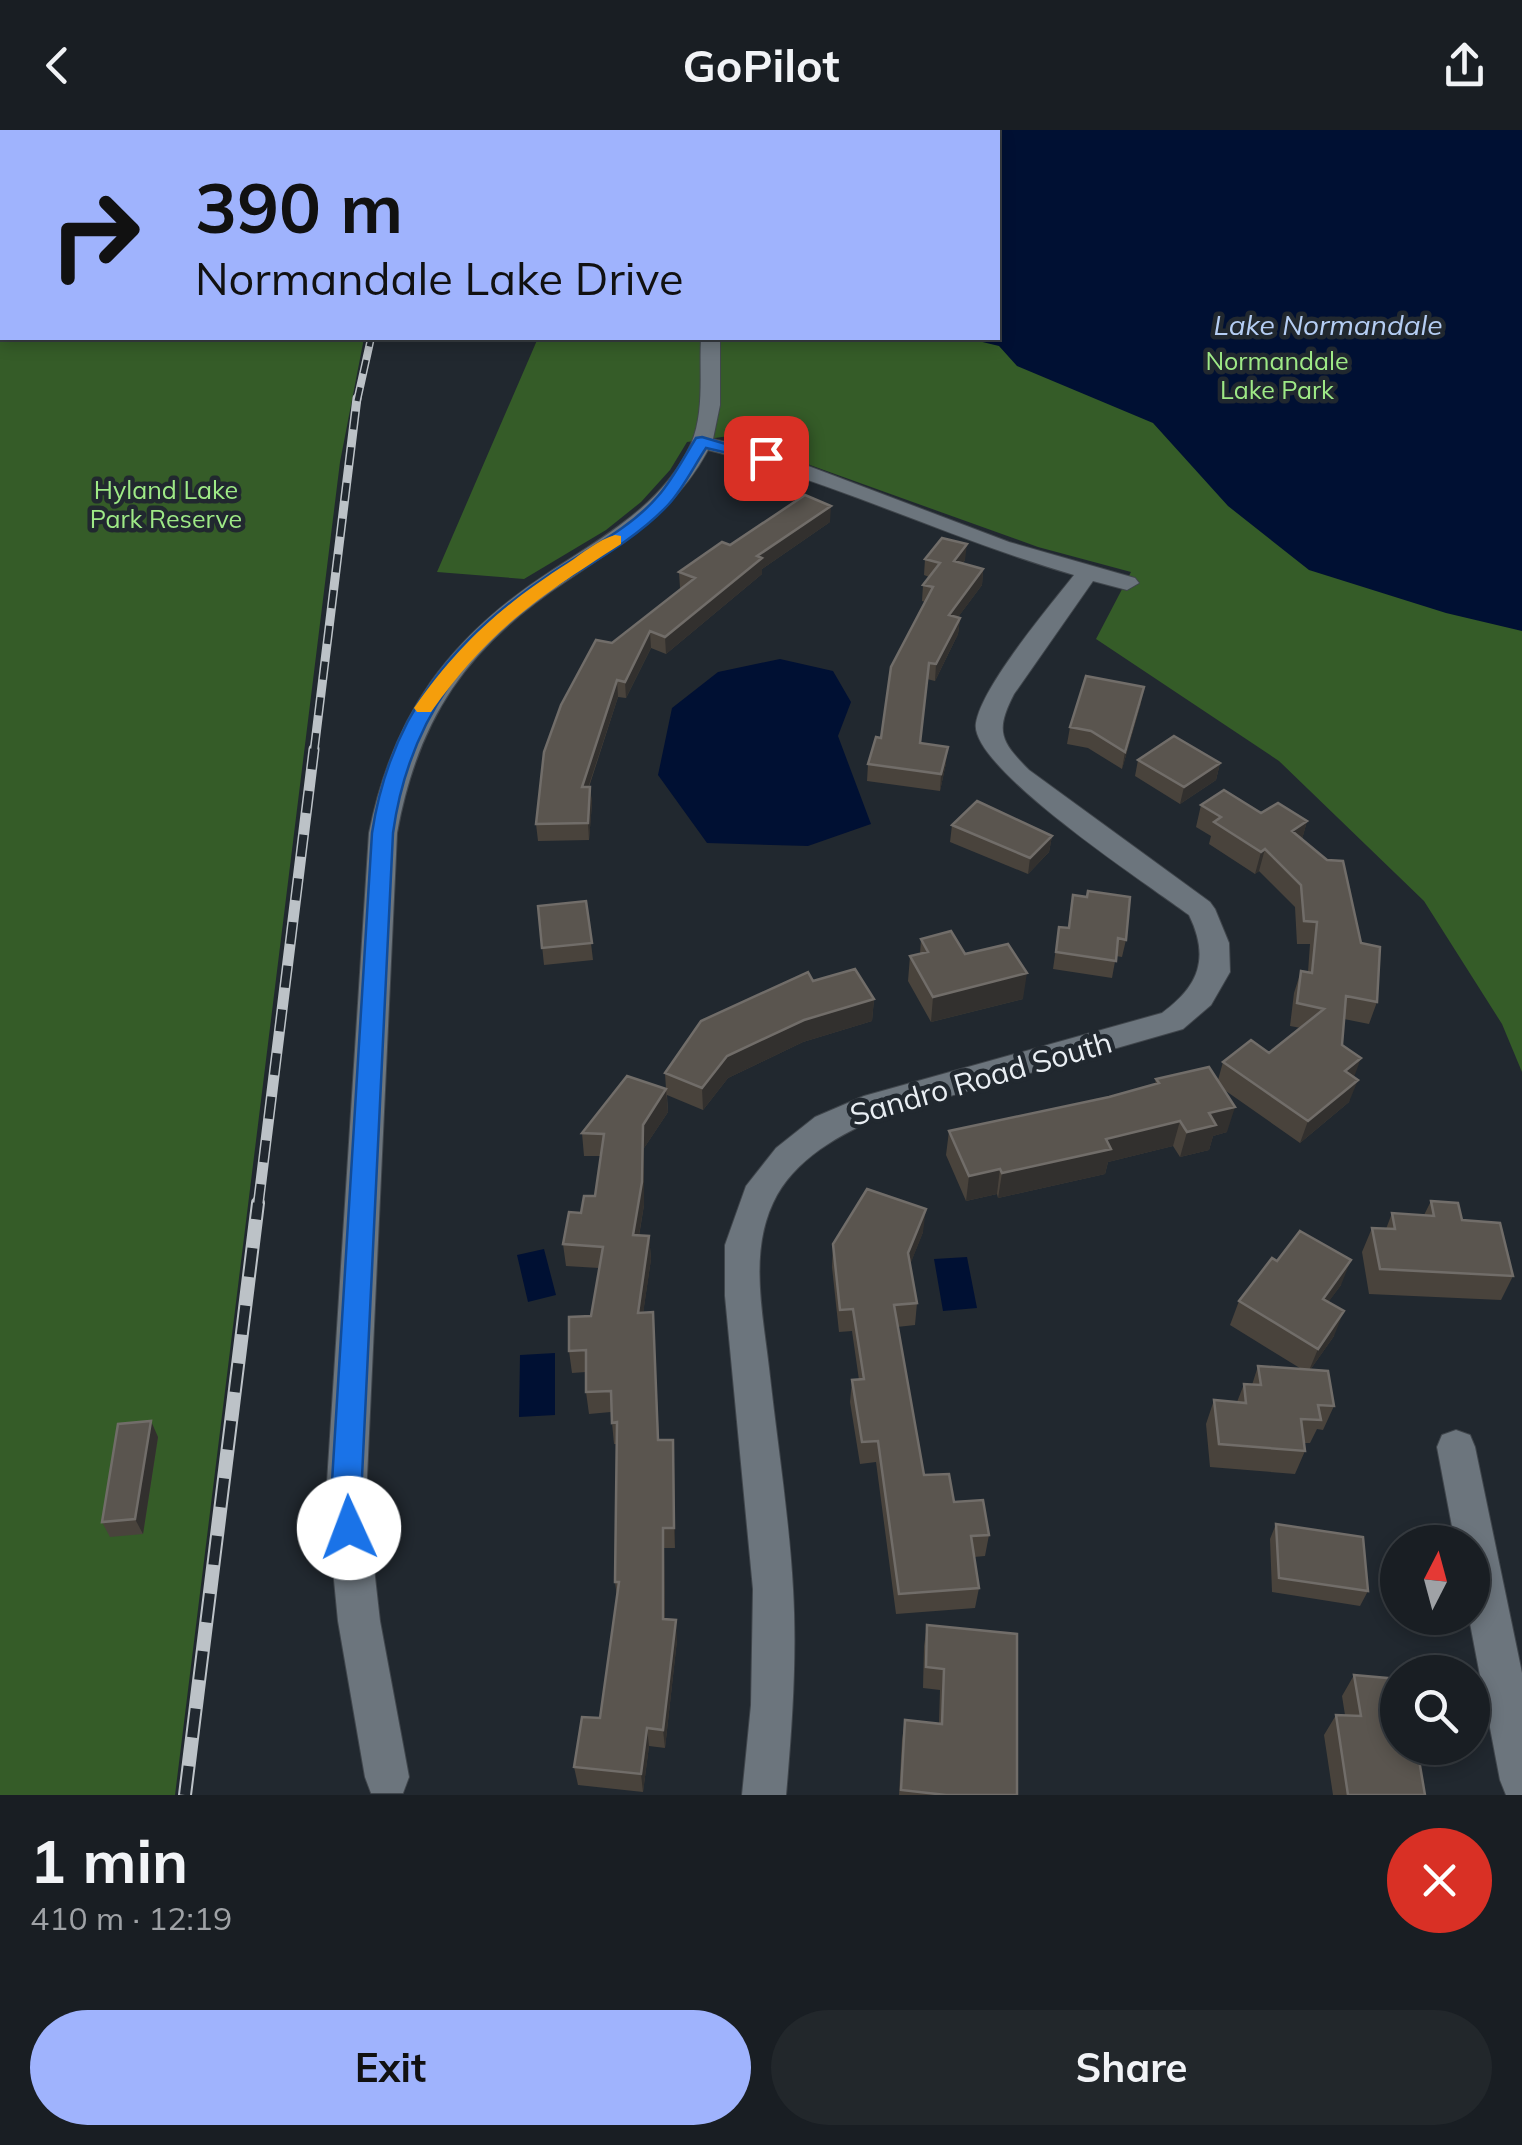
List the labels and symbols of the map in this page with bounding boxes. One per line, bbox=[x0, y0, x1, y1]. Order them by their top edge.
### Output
water label: Lake Normandale bbox=[1213, 307, 1443, 342]
park label: Normandale Lake Park bbox=[1205, 345, 1349, 405]
pin bbox=[724, 416, 809, 501]
park label: Hyland Lake Park Reserve bbox=[90, 474, 242, 534]
street label: Sandro Road South bbox=[845, 1022, 1116, 1134]
position arrow bbox=[297, 1476, 401, 1580]
north arrow bbox=[1380, 1525, 1490, 1635]

